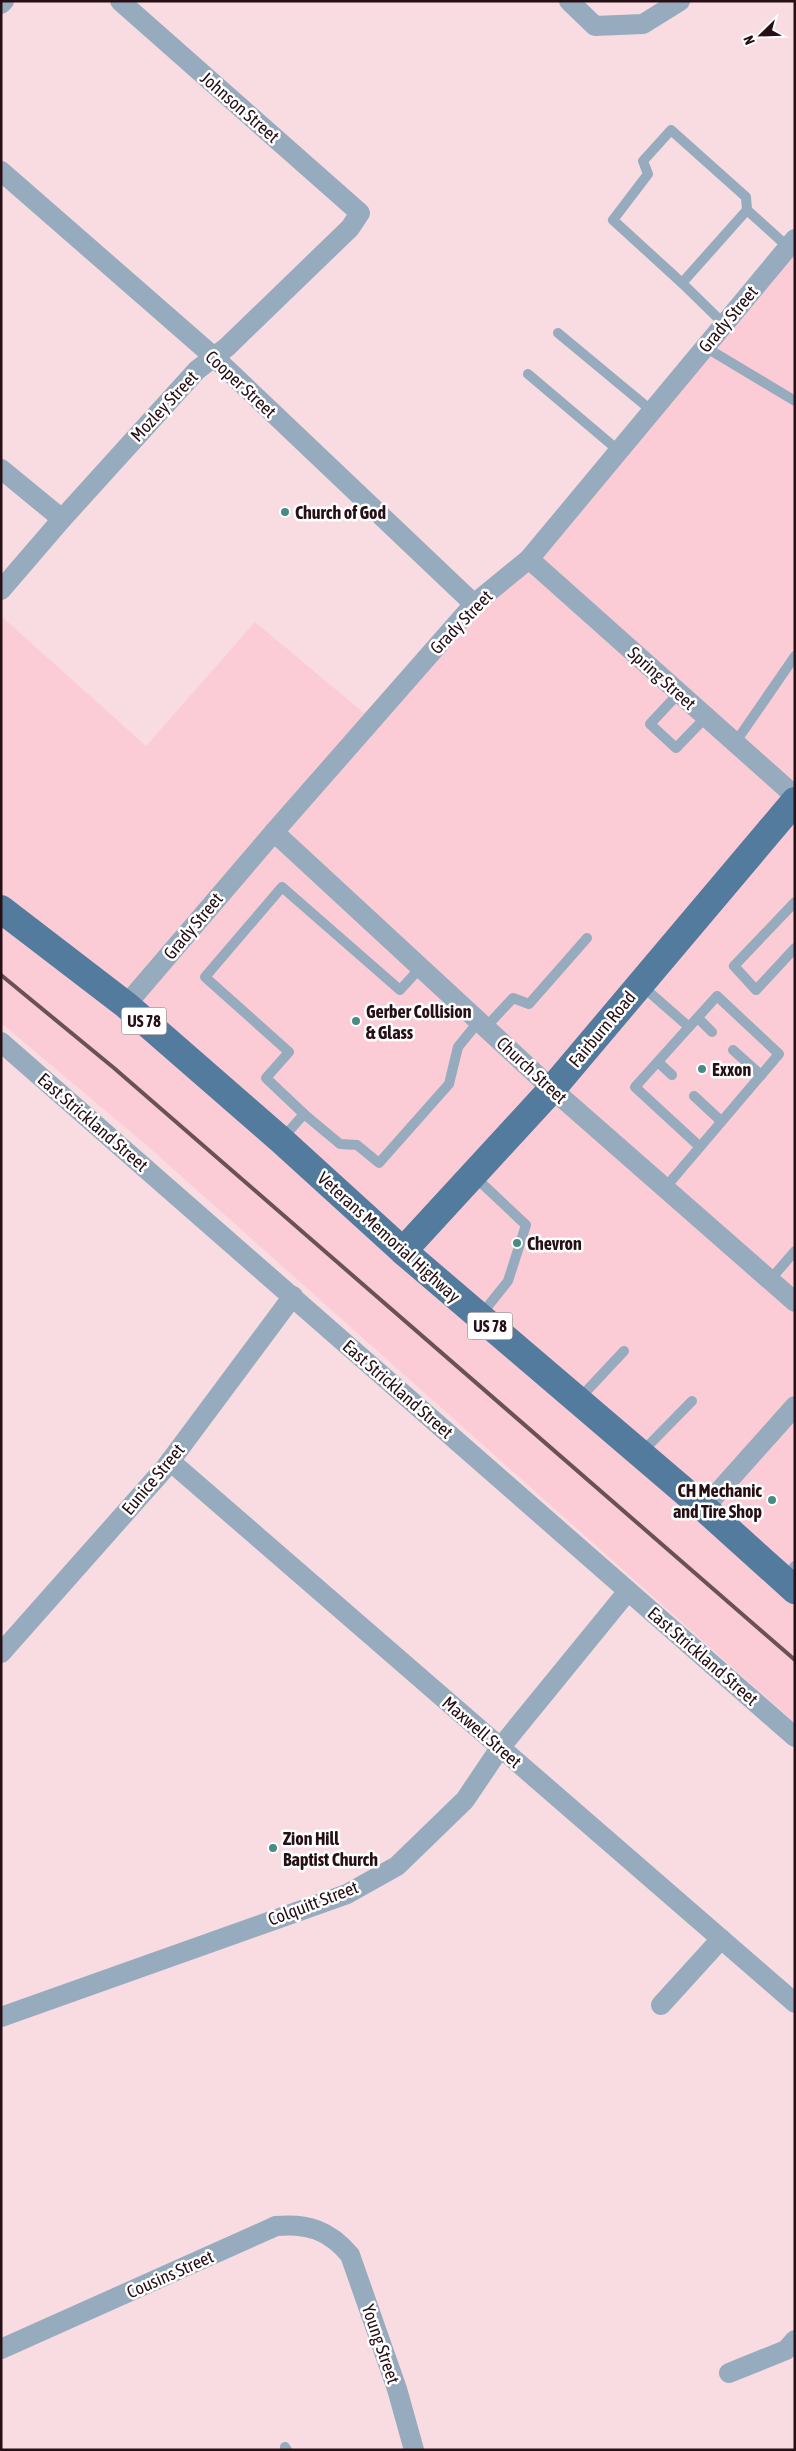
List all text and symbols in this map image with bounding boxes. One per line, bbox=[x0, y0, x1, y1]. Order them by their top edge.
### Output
north arrow bbox=[736, 10, 786, 60]
text: N bbox=[740, 33, 758, 47]
street label: Johnson Street bbox=[196, 67, 284, 147]
street label: Grady Street bbox=[694, 281, 762, 357]
street label: Cooper Street bbox=[201, 346, 281, 422]
street label: Mozley Street bbox=[126, 366, 202, 446]
place label: Church of God bbox=[295, 502, 386, 523]
marker: Church of God bbox=[279, 506, 291, 518]
street label: Grady Street bbox=[425, 586, 497, 658]
street label: Spring Street bbox=[624, 642, 700, 714]
street label: Grady Street bbox=[159, 888, 227, 964]
street label: Fairburn Road bbox=[564, 987, 640, 1071]
place label: Gerber Collision & Glass bbox=[366, 1001, 472, 1043]
road number: US 78 bbox=[122, 1008, 166, 1034]
marker: Gerber Collision & Glass bbox=[350, 1015, 362, 1027]
street label: Church Street bbox=[493, 1032, 571, 1108]
place label: Exxon bbox=[712, 1059, 751, 1080]
marker: Exxon bbox=[696, 1063, 708, 1075]
street label: East Strickland Street bbox=[34, 1068, 152, 1176]
street label: Veterans Memorial Highway bbox=[313, 1167, 465, 1307]
place label: Chevron bbox=[527, 1233, 582, 1254]
marker: Chevron bbox=[511, 1237, 523, 1249]
road number: US 78 bbox=[468, 1312, 512, 1340]
street label: East Strickland Street bbox=[339, 1335, 457, 1443]
street label: Eunice Street bbox=[117, 1439, 189, 1519]
place label: CH Mechanic and Tire Shop bbox=[673, 1480, 762, 1522]
marker: CH Mechanic and Tire Shop bbox=[766, 1494, 778, 1506]
street label: East Strickland Street bbox=[644, 1602, 762, 1710]
street label: Maxwell Street bbox=[438, 1692, 526, 1772]
place label: Zion Hill Baptist Church bbox=[283, 1828, 378, 1870]
marker: Zion Hill Baptist Church bbox=[267, 1842, 279, 1854]
street label: Colquitt Street bbox=[265, 1876, 361, 1930]
street label: Cousins Street bbox=[123, 2246, 217, 2302]
street label: Young Street bbox=[358, 2302, 404, 2386]

